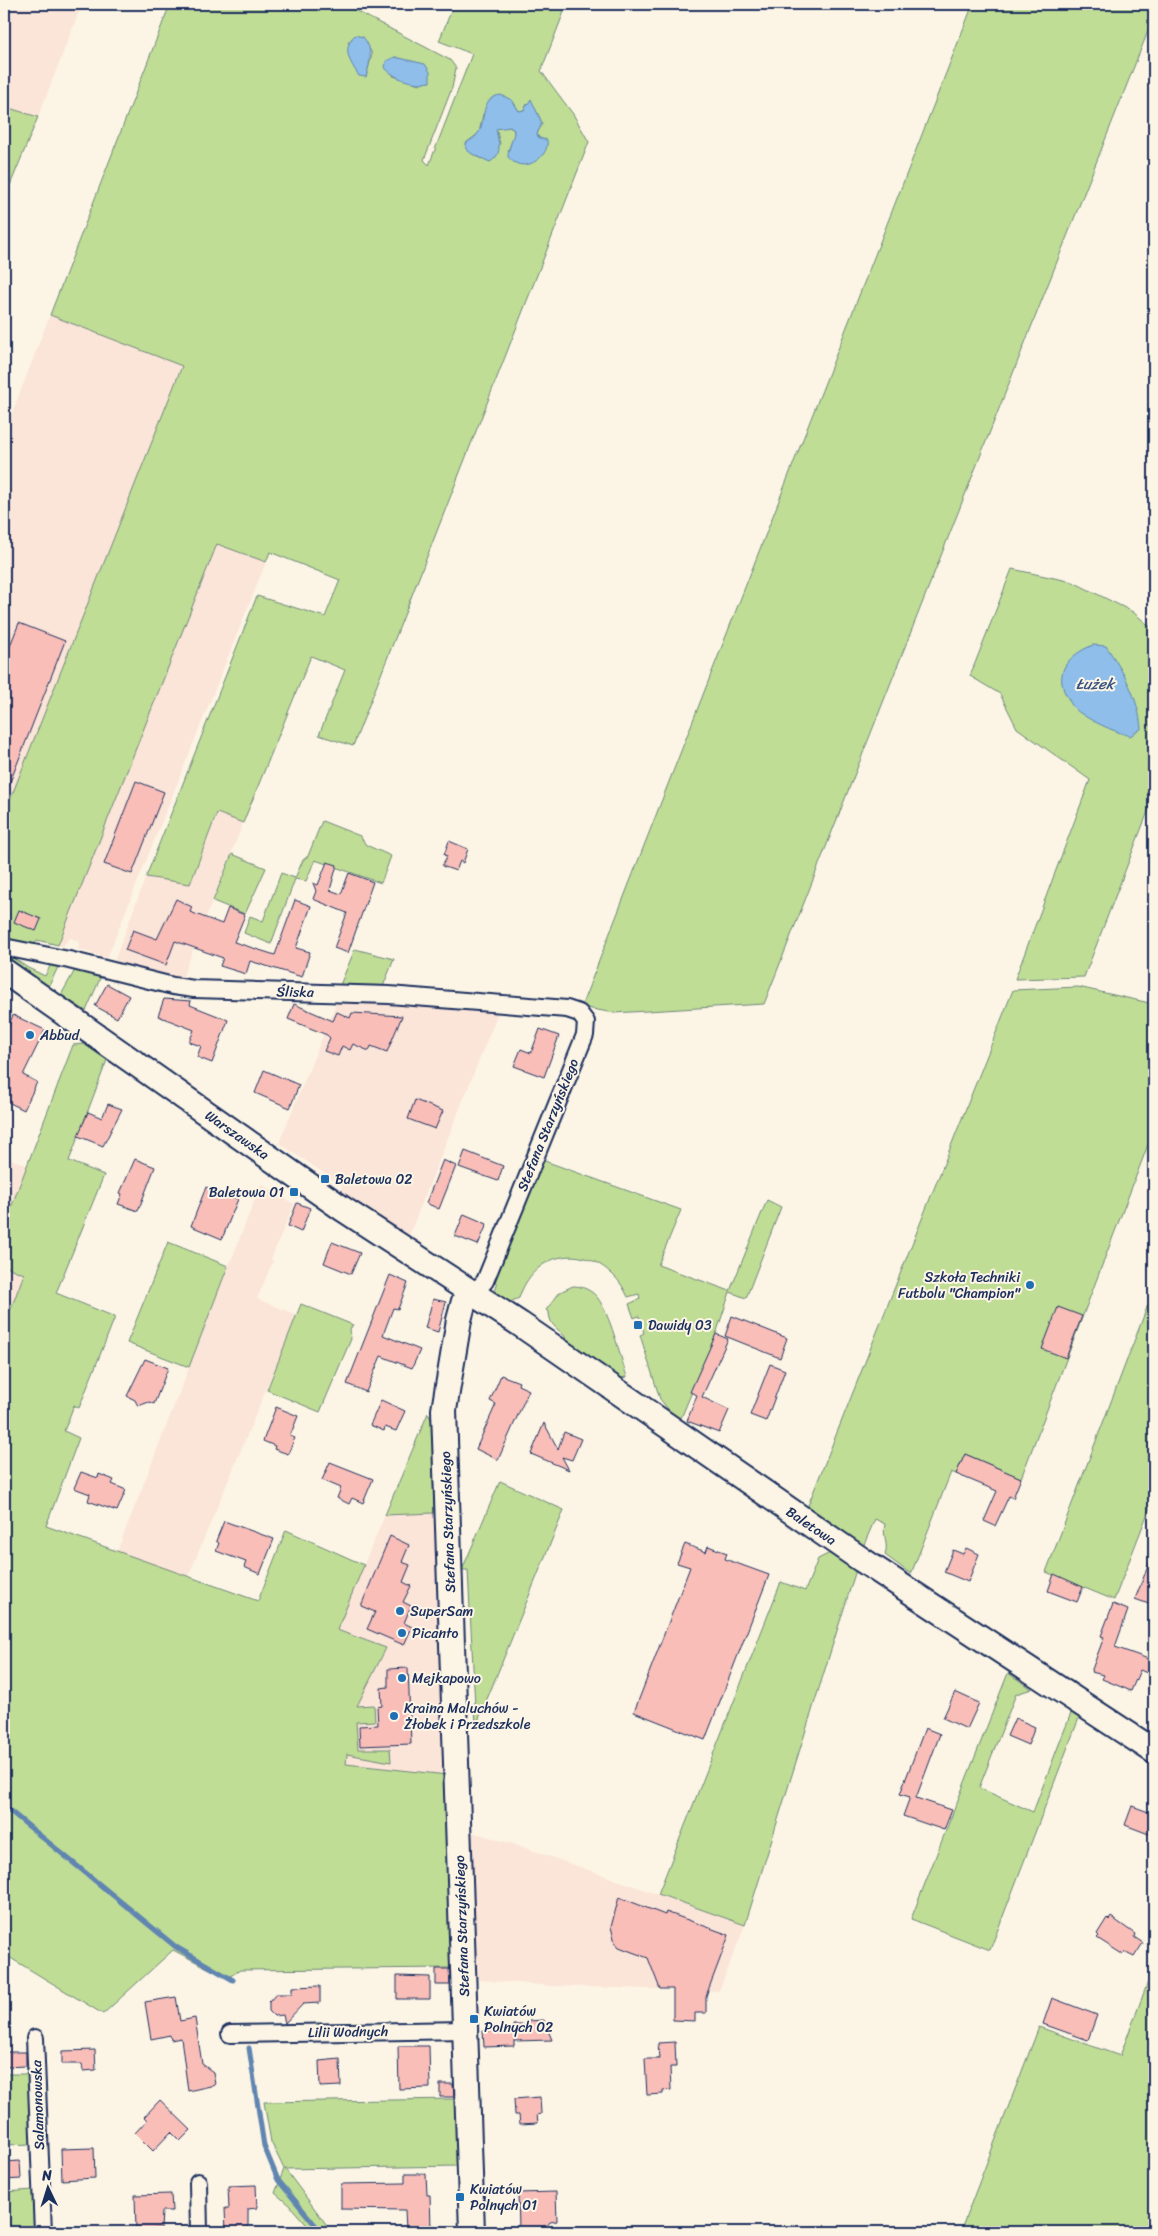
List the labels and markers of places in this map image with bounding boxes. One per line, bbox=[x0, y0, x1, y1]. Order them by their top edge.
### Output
place label: Abbud bbox=[39, 1023, 81, 1048]
marker: Abbud bbox=[24, 1029, 36, 1041]
place label: Baletowa 02 bbox=[335, 1167, 412, 1192]
marker: Baletowa 02 bbox=[319, 1173, 331, 1185]
place label: Baletowa 01 bbox=[209, 1180, 284, 1205]
marker: Baletowa 01 bbox=[288, 1186, 300, 1198]
place label: Szkoła Techniki Futbolu "Champion" bbox=[898, 1265, 1021, 1306]
marker: Szkoła Techniki Futbolu "Champion" bbox=[1024, 1279, 1036, 1291]
place label: Dawidy 03 bbox=[648, 1313, 712, 1338]
marker: Dawidy 03 bbox=[632, 1319, 644, 1331]
place label: SuperSam bbox=[410, 1599, 473, 1624]
marker: SuperSam bbox=[394, 1605, 406, 1617]
place label: Picanto bbox=[412, 1621, 459, 1646]
marker: Picanto bbox=[396, 1627, 408, 1639]
place label: Mejkapowo bbox=[412, 1666, 481, 1691]
marker: Mejkapowo bbox=[396, 1672, 408, 1684]
place label: Kraina Maluchów - Żłobek i Przedszkole bbox=[404, 1696, 531, 1737]
marker: Kraina Maluchów - Żłobek i Przedszkole bbox=[388, 1710, 400, 1722]
place label: Kwiatów Polnych 02 bbox=[484, 1999, 553, 2040]
marker: Kwiatów Polnych 02 bbox=[468, 2013, 480, 2025]
place label: Kwiatów Polnych 01 bbox=[470, 2177, 537, 2218]
marker: Kwiatów Polnych 01 bbox=[454, 2191, 466, 2203]

